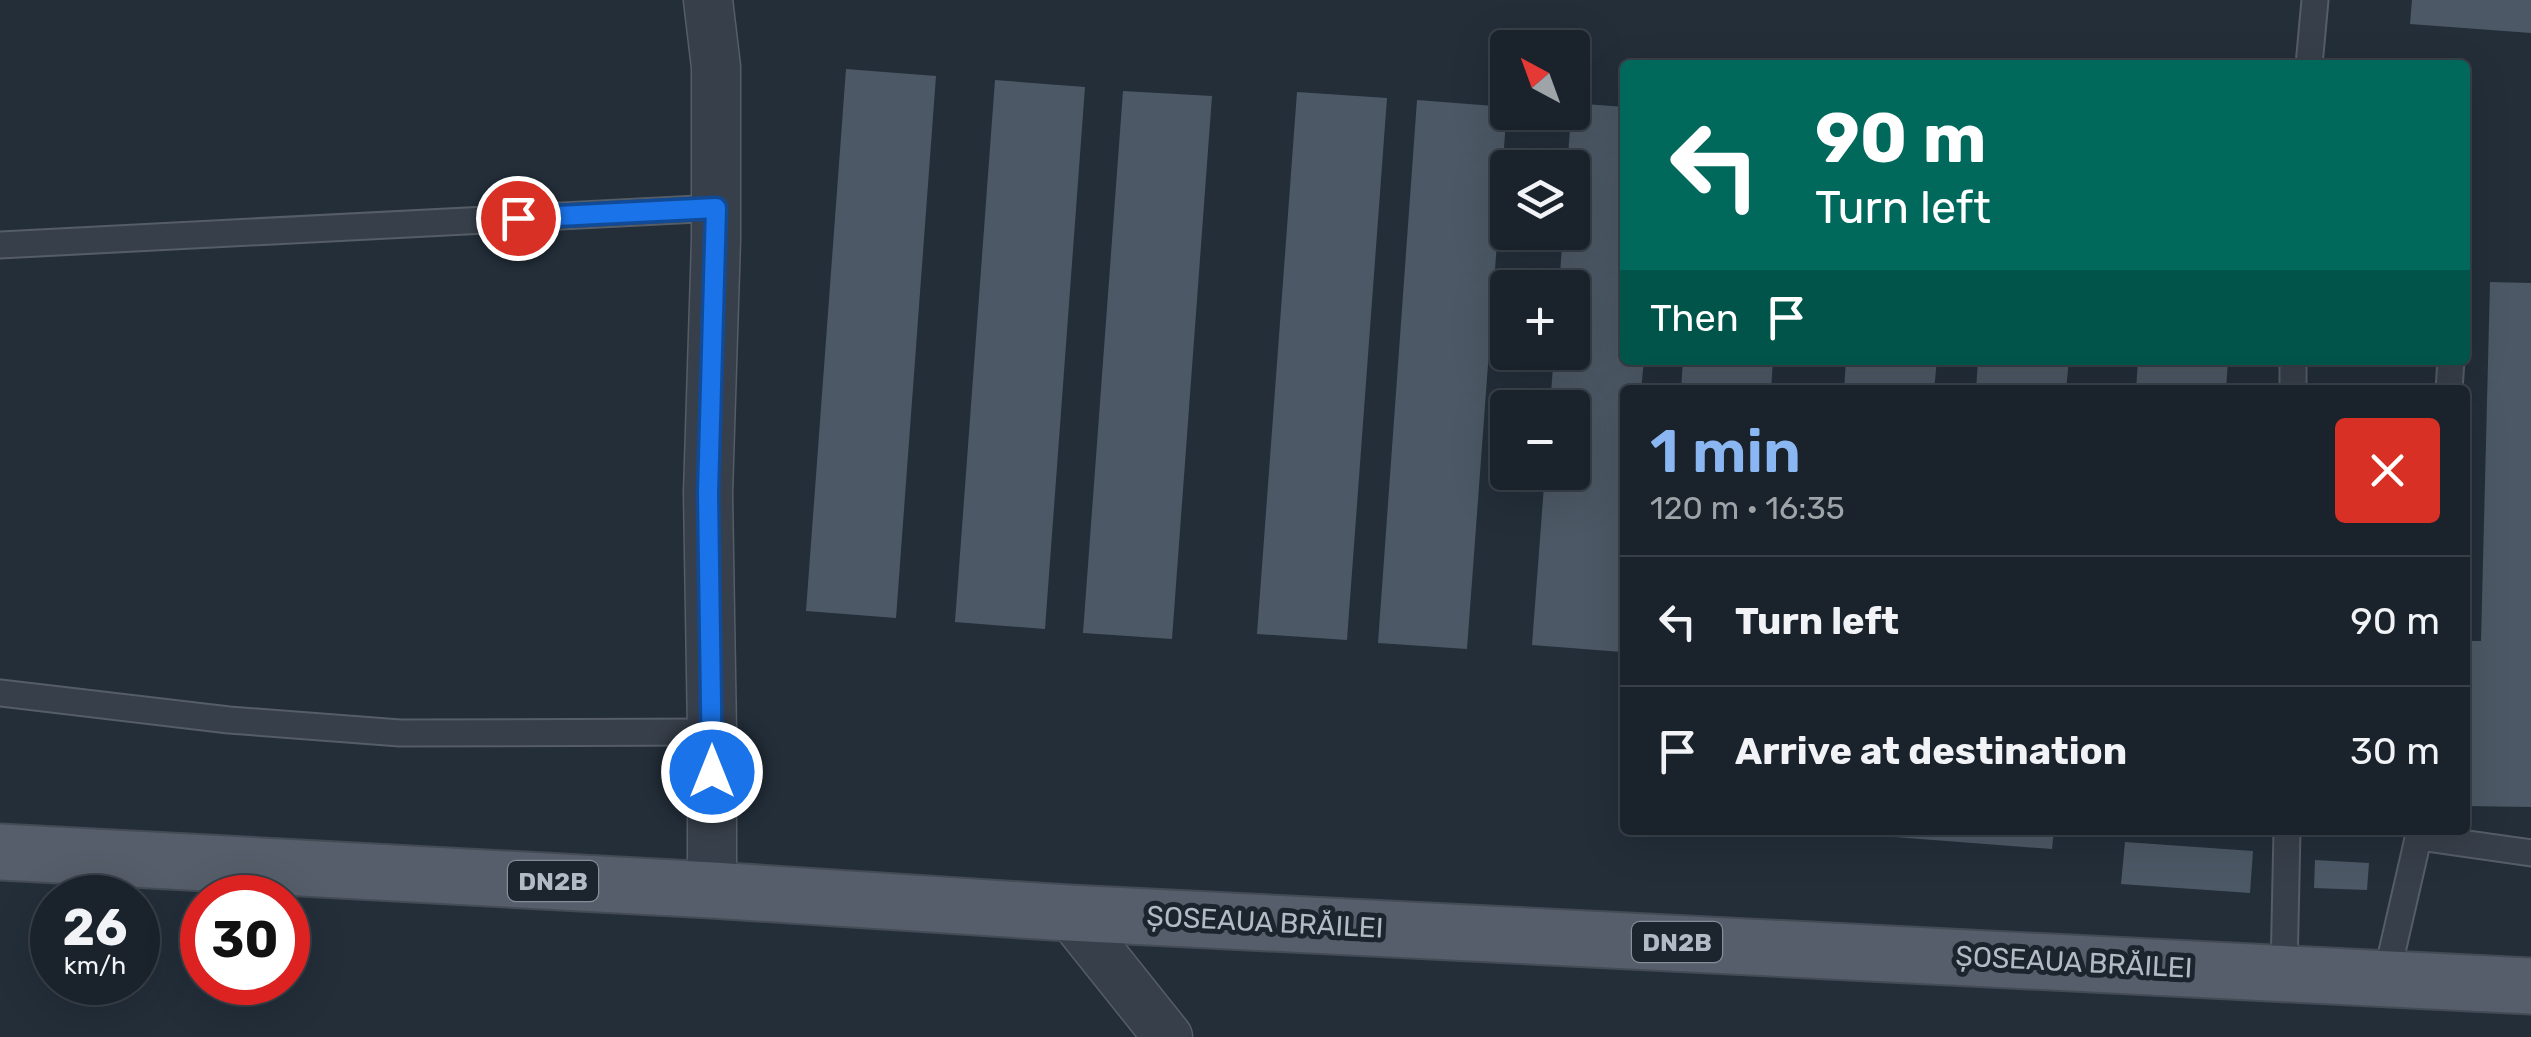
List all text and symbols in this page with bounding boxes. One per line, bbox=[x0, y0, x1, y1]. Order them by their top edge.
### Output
north arrow bbox=[1490, 30, 1590, 130]
map controls bbox=[1490, 30, 1590, 490]
text: 90 m bbox=[1815, 97, 1987, 180]
icon: left bbox=[1650, 100, 1780, 230]
button: layers bbox=[1490, 150, 1590, 250]
pin bbox=[476, 176, 561, 261]
text: Turn left bbox=[1815, 181, 1991, 234]
icon: arrive bbox=[491, 191, 546, 246]
button: + bbox=[1490, 270, 1590, 370]
icon: arrive bbox=[1759, 290, 1814, 345]
text: Then bbox=[1650, 295, 1739, 341]
button: − bbox=[1490, 390, 1590, 490]
text: 1 min bbox=[1650, 416, 1801, 487]
button: close bbox=[2335, 418, 2440, 523]
text: 120 m · 16:35 bbox=[1650, 489, 1845, 527]
icon: left bbox=[1650, 594, 1705, 649]
text: Turn left bbox=[1735, 598, 1899, 644]
text: 90 m bbox=[2350, 598, 2440, 644]
position arrow bbox=[660, 720, 764, 824]
icon: arrive bbox=[1650, 724, 1705, 779]
text: Arrive at destination bbox=[1735, 728, 2127, 774]
text: 30 m bbox=[2350, 728, 2440, 774]
road number: DN2B bbox=[508, 861, 598, 901]
speed limit sign: 30 bbox=[180, 875, 310, 1005]
text: 26 bbox=[62, 898, 128, 958]
street label: ȘOSEAUA BRĂILEI bbox=[1146, 899, 1384, 945]
road number: DN2B bbox=[1632, 922, 1722, 962]
street label: ȘOSEAUA BRĂILEI bbox=[1955, 939, 2193, 985]
text: km/h bbox=[64, 951, 126, 980]

